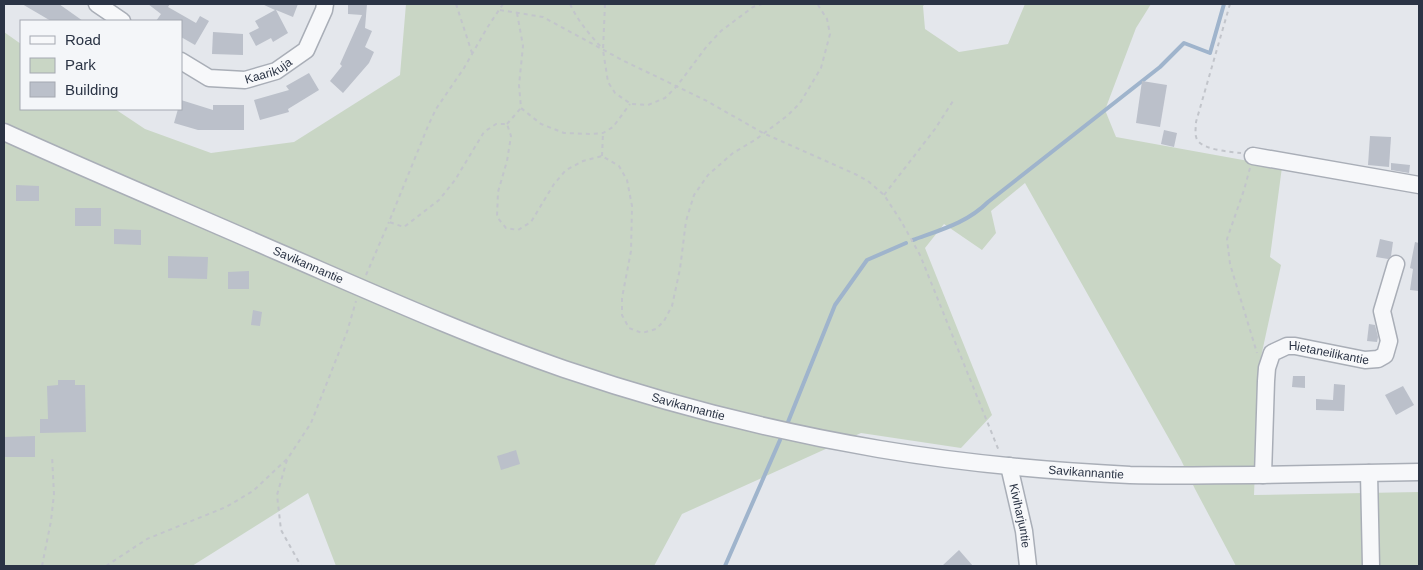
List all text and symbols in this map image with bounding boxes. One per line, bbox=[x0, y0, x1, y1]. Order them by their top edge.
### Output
legend bbox=[20, 20, 182, 110]
text: Road bbox=[65, 31, 101, 48]
street label: Kaarikuja bbox=[243, 55, 295, 87]
text: Park bbox=[65, 56, 96, 73]
text: Building bbox=[65, 81, 118, 98]
street label: Savikannantie bbox=[271, 244, 346, 287]
street label: Hietaneilikantie bbox=[1289, 339, 1370, 367]
street label: Savikannantie bbox=[650, 390, 727, 423]
street label: Savikannantie bbox=[1048, 463, 1124, 482]
street label: Kiviharjuntie bbox=[1006, 482, 1033, 549]

